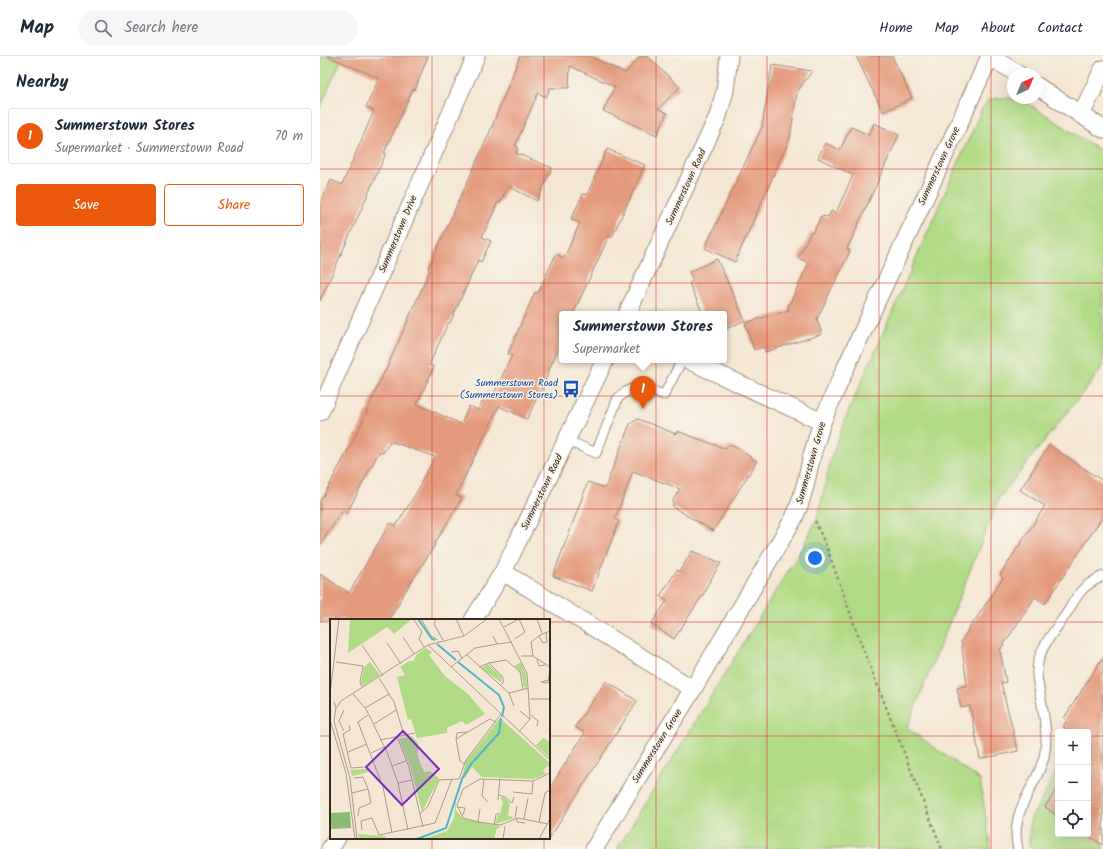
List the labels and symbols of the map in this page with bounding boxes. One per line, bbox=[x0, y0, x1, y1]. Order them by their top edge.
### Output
north arrow bbox=[1007, 68, 1043, 104]
street label: Summerstown Grove bbox=[914, 124, 964, 208]
street label: Summerstown Road bbox=[661, 145, 711, 228]
street label: Summerstown Drive bbox=[374, 192, 422, 276]
place label: Summerstown Road (Summerstown Stores) bbox=[460, 375, 559, 403]
pin: 1 bbox=[630, 376, 656, 409]
bus stop icon: Summerstown Road (Summerstown Stores) bbox=[561, 379, 581, 399]
street label: Summerstown Grove bbox=[792, 419, 831, 506]
street label: Summerstown Road bbox=[517, 450, 568, 533]
your location bbox=[805, 548, 825, 568]
inset map bbox=[330, 619, 550, 839]
street label: Summerstown Grove bbox=[628, 705, 687, 786]

